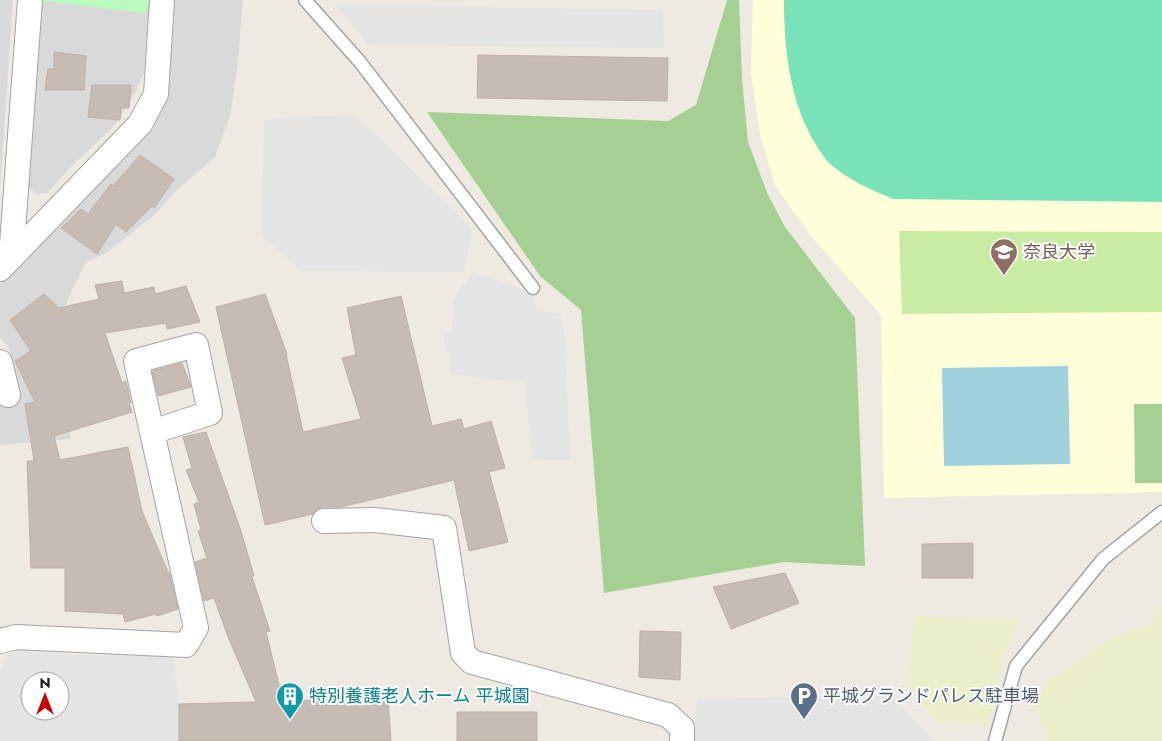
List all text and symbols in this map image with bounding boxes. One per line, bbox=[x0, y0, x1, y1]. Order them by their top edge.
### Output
school or university icon: 奈良大学 bbox=[989, 237, 1019, 276]
place label: 奈良大学 bbox=[1023, 239, 1095, 265]
north arrow bbox=[20, 671, 70, 721]
text: N bbox=[39, 673, 51, 693]
building icon: 特別養護老人ホーム 平城園 bbox=[275, 681, 305, 720]
parking icon: 平城グランドパレス駐車場 bbox=[789, 681, 819, 720]
place label: 特別養護老人ホーム 平城園 bbox=[309, 683, 530, 709]
place label: 平城グランドパレス駐車場 bbox=[823, 683, 1039, 709]

